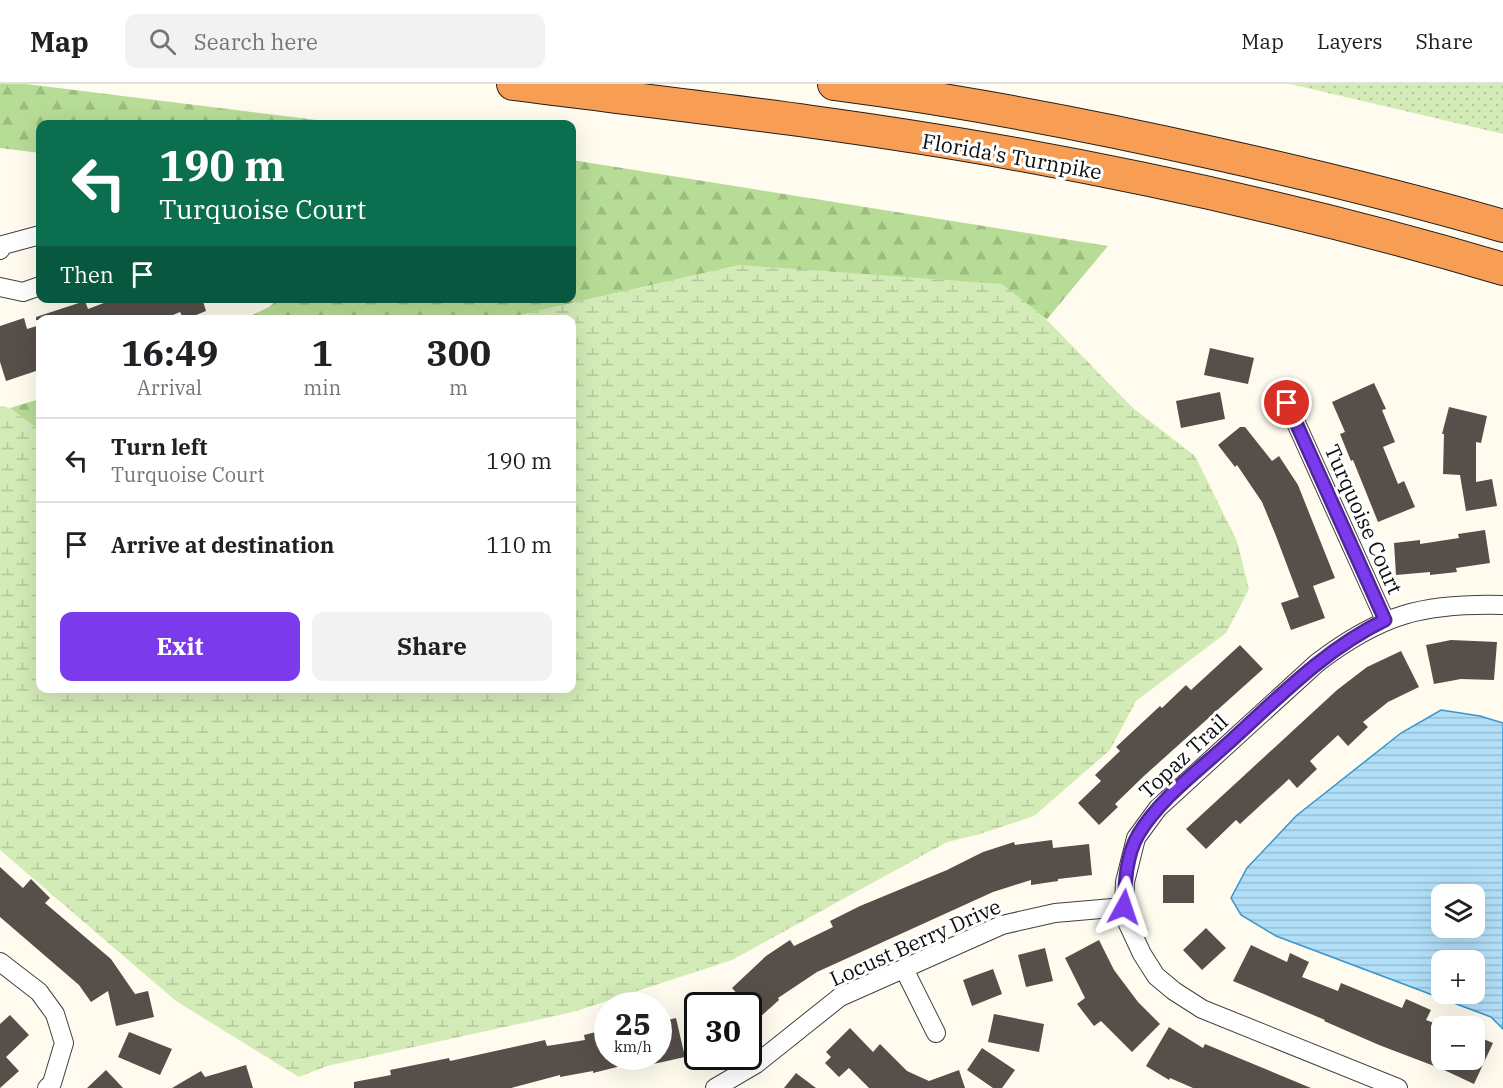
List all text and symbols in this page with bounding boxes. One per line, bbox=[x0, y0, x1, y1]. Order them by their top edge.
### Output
search box bbox=[125, 14, 545, 68]
text: Map bbox=[30, 23, 89, 60]
icon: search bbox=[146, 25, 179, 58]
text: Search here bbox=[194, 27, 318, 56]
text: Map bbox=[1241, 27, 1284, 55]
text: Layers bbox=[1317, 27, 1383, 55]
text: Share bbox=[1416, 27, 1473, 55]
street label: Florida's Turnpike bbox=[920, 126, 1104, 186]
text: 190 m bbox=[159, 138, 285, 193]
icon: left bbox=[60, 144, 138, 222]
text: Turquoise Court bbox=[159, 191, 366, 226]
icon: arrive bbox=[126, 258, 159, 291]
text: Then bbox=[60, 260, 114, 289]
text: 16:49 bbox=[121, 329, 218, 376]
text: 1 bbox=[311, 329, 333, 376]
text: 300 bbox=[426, 329, 491, 376]
text: Arrival bbox=[137, 374, 202, 401]
text: min bbox=[303, 374, 341, 401]
text: m bbox=[449, 374, 468, 401]
pin bbox=[1261, 377, 1312, 428]
icon: arrive bbox=[1270, 386, 1303, 419]
text: Turn left bbox=[111, 432, 207, 461]
street label: Turquoise Court bbox=[1318, 440, 1410, 598]
icon: left bbox=[60, 444, 93, 477]
text: 190 m bbox=[486, 446, 552, 475]
text: Turquoise Court bbox=[111, 461, 264, 488]
icon: arrive bbox=[60, 528, 93, 561]
text: Arrive at destination bbox=[111, 530, 334, 559]
text: 110 m bbox=[486, 530, 552, 559]
button: Exit bbox=[60, 612, 300, 681]
button: Share bbox=[312, 612, 552, 681]
street label: Topaz Trail bbox=[1133, 708, 1233, 804]
position arrow bbox=[1092, 875, 1156, 939]
map controls bbox=[1431, 884, 1485, 1070]
button: layers bbox=[1431, 884, 1485, 938]
street label: Locust Berry Drive bbox=[825, 892, 1005, 992]
button: + bbox=[1431, 950, 1485, 1004]
speed limit sign: 30 bbox=[684, 992, 762, 1070]
text: 25 bbox=[615, 1004, 651, 1043]
button: − bbox=[1431, 1016, 1485, 1070]
text: km/h bbox=[614, 1037, 652, 1056]

